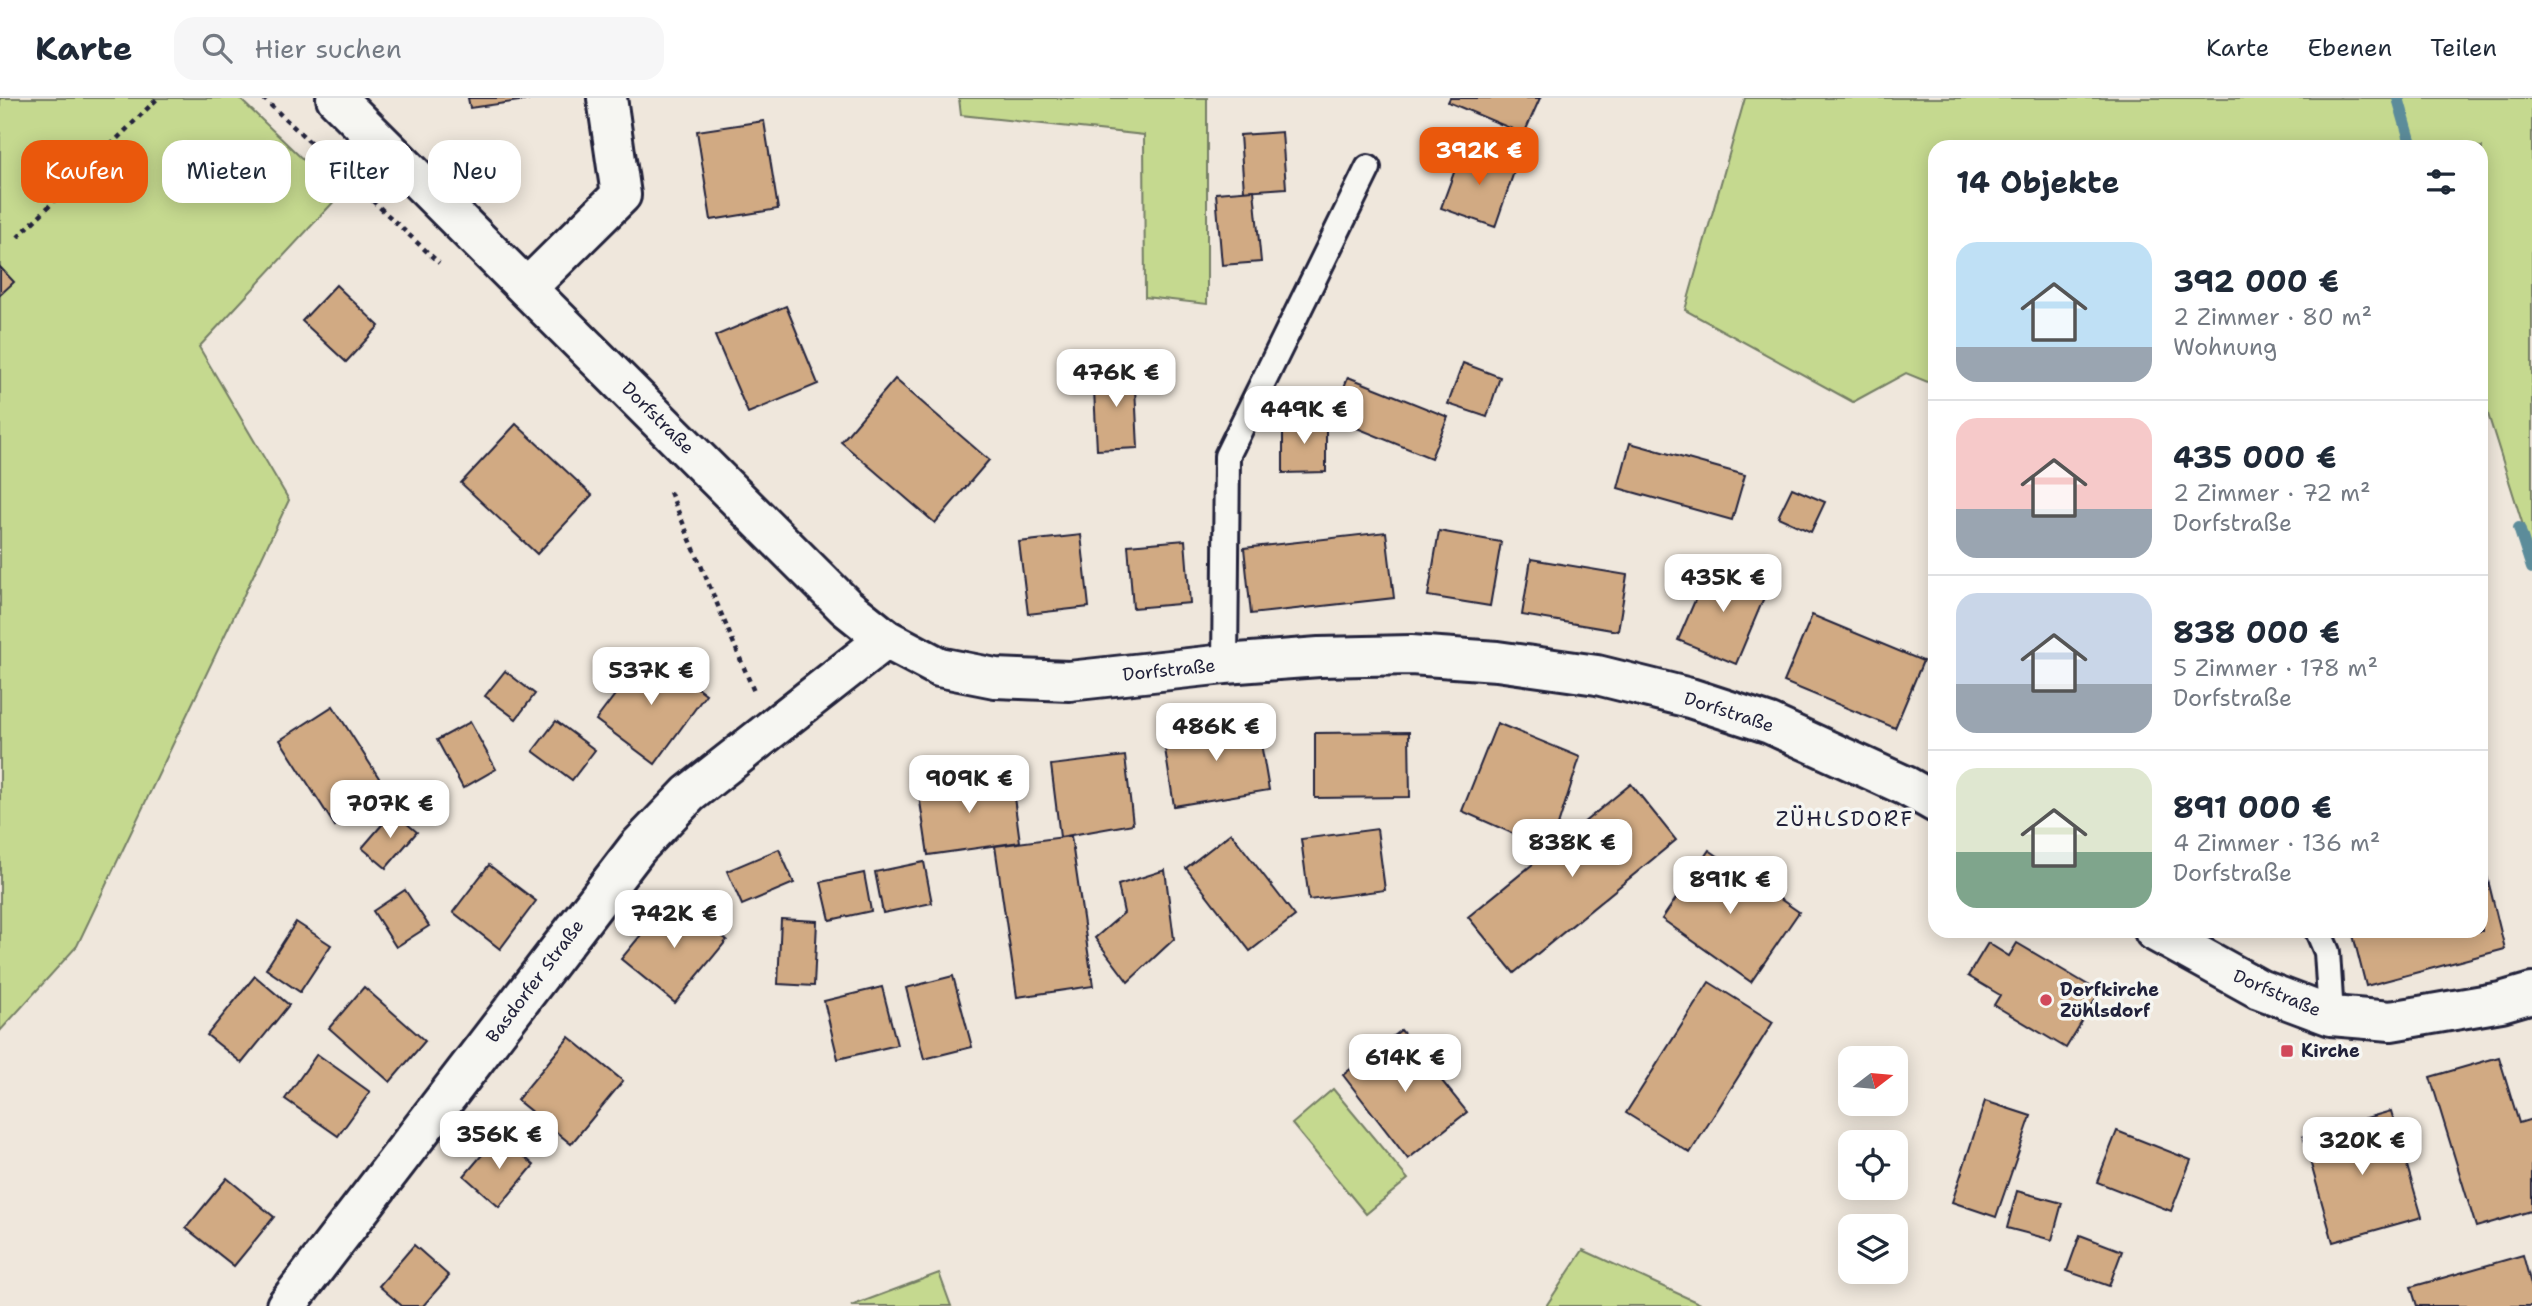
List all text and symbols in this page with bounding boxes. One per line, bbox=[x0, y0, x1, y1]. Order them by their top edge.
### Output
search box bbox=[174, 17, 664, 80]
text: Karte bbox=[35, 26, 132, 71]
icon: search bbox=[198, 29, 236, 67]
text: Hier suchen bbox=[254, 31, 402, 66]
text: Karte bbox=[2206, 32, 2269, 64]
text: Ebenen bbox=[2307, 32, 2392, 64]
text: Teilen bbox=[2430, 32, 2497, 64]
pin: 392K € bbox=[1422, 127, 1536, 187]
text: 392K € bbox=[1436, 135, 1522, 165]
chip: Kaufen bbox=[21, 140, 148, 203]
chip: Mieten bbox=[162, 140, 291, 203]
chip: Filter bbox=[305, 140, 414, 203]
chip: Neu bbox=[428, 140, 521, 203]
text: 14 Objekte bbox=[1956, 162, 2119, 203]
icon: filters bbox=[2422, 163, 2460, 201]
text: 392 000 € bbox=[2173, 261, 2339, 302]
icon: home bbox=[2012, 270, 2096, 354]
text: 2 Zimmer · 80 m² bbox=[2173, 302, 2372, 332]
text: Wohnung bbox=[2173, 332, 2277, 362]
pin: 476K € bbox=[1059, 350, 1173, 409]
text: 476K € bbox=[1073, 357, 1159, 387]
street label: Dorfstraße bbox=[617, 377, 699, 459]
pin: 449K € bbox=[1247, 386, 1361, 446]
text: 449K € bbox=[1260, 394, 1348, 424]
text: 435 000 € bbox=[2173, 437, 2337, 478]
icon: home bbox=[2012, 446, 2096, 530]
text: 2 Zimmer · 72 m² bbox=[2173, 478, 2371, 508]
text: Dorfstraße bbox=[2173, 508, 2292, 538]
pin: 435K € bbox=[1666, 554, 1780, 614]
text: 435K € bbox=[1681, 562, 1765, 592]
text: 838 000 € bbox=[2173, 612, 2340, 653]
icon: home bbox=[2012, 621, 2096, 705]
pin: 537K € bbox=[594, 648, 708, 707]
street label: Dorfstraße bbox=[1121, 653, 1217, 687]
text: 5 Zimmer · 178 m² bbox=[2173, 653, 2378, 683]
text: 537K € bbox=[609, 655, 693, 685]
text: Dorfstraße bbox=[2173, 683, 2292, 713]
street label: Dorfstraße bbox=[1681, 686, 1777, 738]
pin: 486K € bbox=[1159, 704, 1273, 763]
text: 486K € bbox=[1172, 711, 1260, 741]
pin: 909K € bbox=[912, 756, 1026, 815]
text: 909K € bbox=[925, 763, 1013, 793]
pin: 707K € bbox=[333, 780, 447, 840]
text: 891 000 € bbox=[2173, 787, 2332, 828]
text: 707K € bbox=[346, 788, 434, 818]
icon: home bbox=[2012, 796, 2096, 880]
district label: ZÜHLSDORF bbox=[1776, 805, 1914, 833]
pin: 838K € bbox=[1515, 820, 1629, 879]
text: 838K € bbox=[1528, 827, 1616, 857]
text: 4 Zimmer · 136 m² bbox=[2173, 828, 2380, 858]
pin: 891K € bbox=[1673, 856, 1787, 916]
text: Dorfstraße bbox=[2173, 858, 2292, 888]
text: 891K € bbox=[1689, 864, 1771, 894]
pin: 742K € bbox=[617, 890, 731, 950]
text: 742K € bbox=[631, 898, 717, 928]
street label: Basdorfer Straße bbox=[481, 914, 589, 1048]
street label: Dorfstraße bbox=[2229, 964, 2325, 1022]
place label: Dorfkirche Zühlsdorf bbox=[2060, 978, 2159, 1023]
marker: Dorfkirche Zühlsdorf bbox=[2038, 992, 2054, 1008]
pin: 614K € bbox=[1348, 1034, 1462, 1094]
place label: Kirche bbox=[2301, 1039, 2360, 1063]
text: 614K € bbox=[1365, 1042, 1445, 1072]
marker: Kirche bbox=[2279, 1043, 2295, 1059]
north arrow bbox=[1838, 1046, 1908, 1116]
map controls bbox=[1838, 1046, 1908, 1284]
pin: 356K € bbox=[442, 1112, 556, 1171]
pin: 320K € bbox=[2305, 1118, 2419, 1177]
text: 356K € bbox=[456, 1119, 542, 1149]
text: 320K € bbox=[2319, 1125, 2405, 1155]
button: locate bbox=[1838, 1130, 1908, 1200]
button: layers bbox=[1838, 1214, 1908, 1284]

